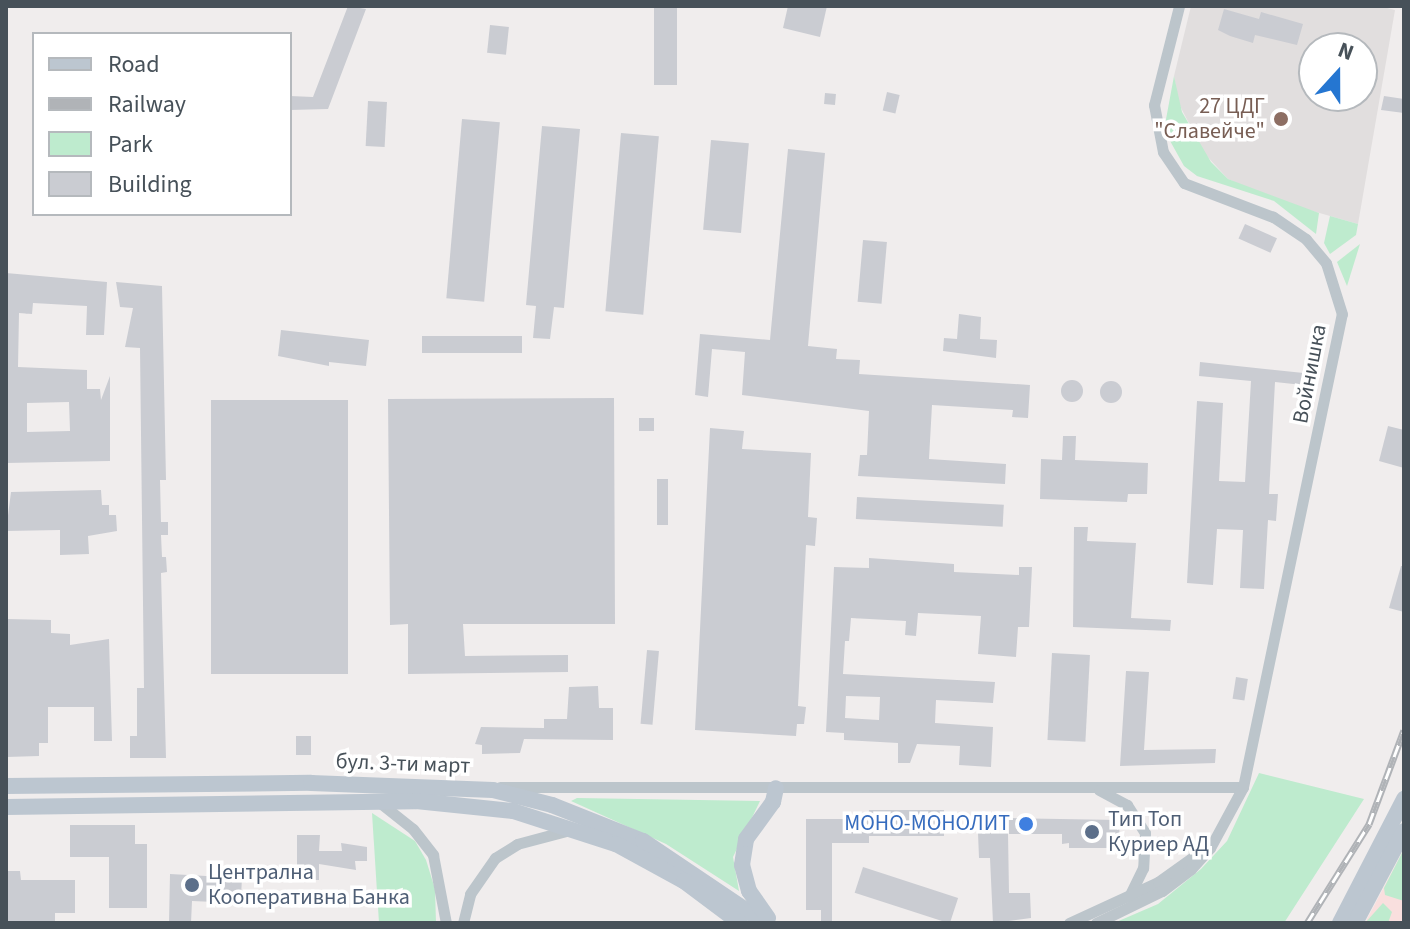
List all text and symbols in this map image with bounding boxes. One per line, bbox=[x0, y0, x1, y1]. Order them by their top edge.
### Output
legend bbox=[32, 32, 292, 216]
north arrow bbox=[1298, 32, 1378, 112]
text: N bbox=[1333, 34, 1358, 69]
text: Road bbox=[108, 47, 160, 82]
text: Railway bbox=[108, 87, 186, 122]
place label: 27 ЦДГ "Славейче" bbox=[1154, 93, 1265, 144]
marker: 27 ЦДГ "Славейче" bbox=[1272, 110, 1290, 128]
text: Park bbox=[108, 127, 153, 162]
text: Building bbox=[108, 167, 192, 202]
street label: Войнишка bbox=[1287, 322, 1333, 426]
street label: бул. 3-ти март bbox=[335, 748, 471, 780]
place label: Тип Топ Куриер АД bbox=[1108, 806, 1209, 858]
place label: МОНО-МОНОЛИТ bbox=[844, 811, 1010, 837]
marker: МОНО-МОНОЛИТ bbox=[1017, 815, 1035, 833]
marker: Тип Топ Куриер АД bbox=[1083, 823, 1101, 841]
place label: Централна Кооперативна Банка bbox=[208, 859, 410, 910]
marker: Централна Кооперативна Банка bbox=[183, 876, 201, 894]

